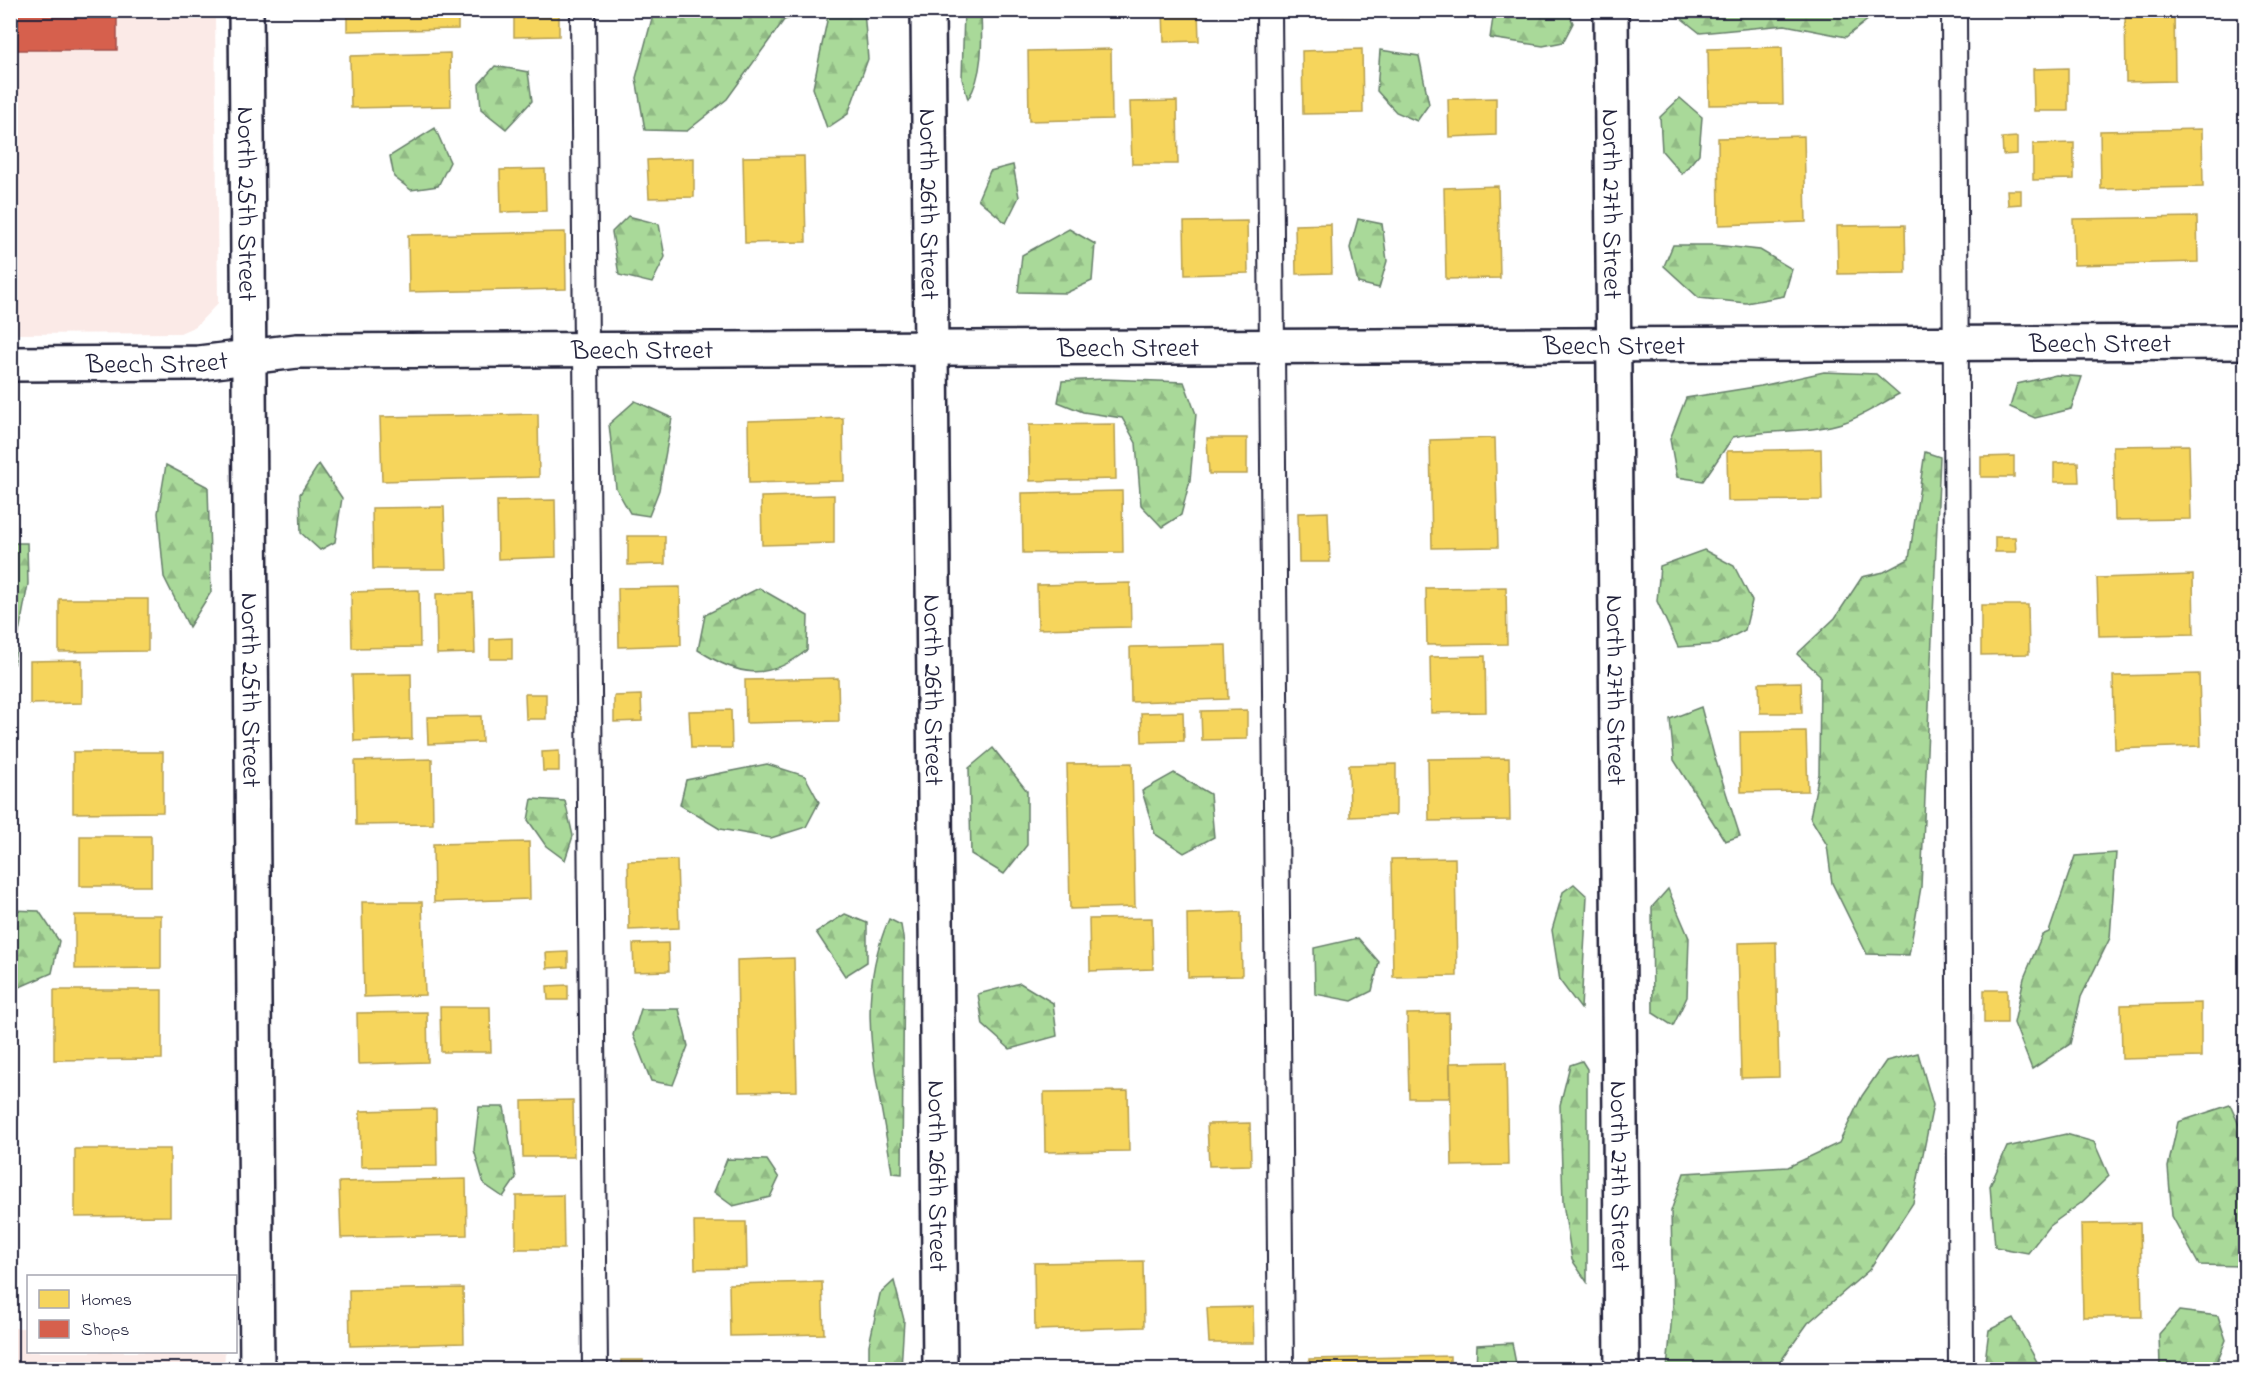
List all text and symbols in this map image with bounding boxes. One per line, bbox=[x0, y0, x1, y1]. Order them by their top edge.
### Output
street label: North 25th Street bbox=[225, 106, 265, 302]
street label: North 26th Street bbox=[907, 108, 948, 300]
street label: North 27th Street bbox=[1590, 109, 1630, 299]
street label: Beech Street bbox=[2028, 325, 2171, 365]
street label: Beech Street bbox=[1542, 328, 1685, 367]
street label: Beech Street bbox=[1056, 330, 1199, 369]
street label: Beech Street bbox=[570, 332, 713, 372]
street label: Beech Street bbox=[85, 343, 230, 386]
street label: North 25th Street bbox=[229, 592, 269, 788]
street label: North 26th Street bbox=[911, 594, 952, 786]
street label: North 27th Street bbox=[1594, 595, 1634, 785]
street label: North 26th Street bbox=[915, 1080, 956, 1272]
street label: North 27th Street bbox=[1598, 1081, 1638, 1271]
legend bbox=[27, 1275, 237, 1353]
text: Homes bbox=[81, 1288, 132, 1314]
text: Shops bbox=[81, 1318, 129, 1344]

